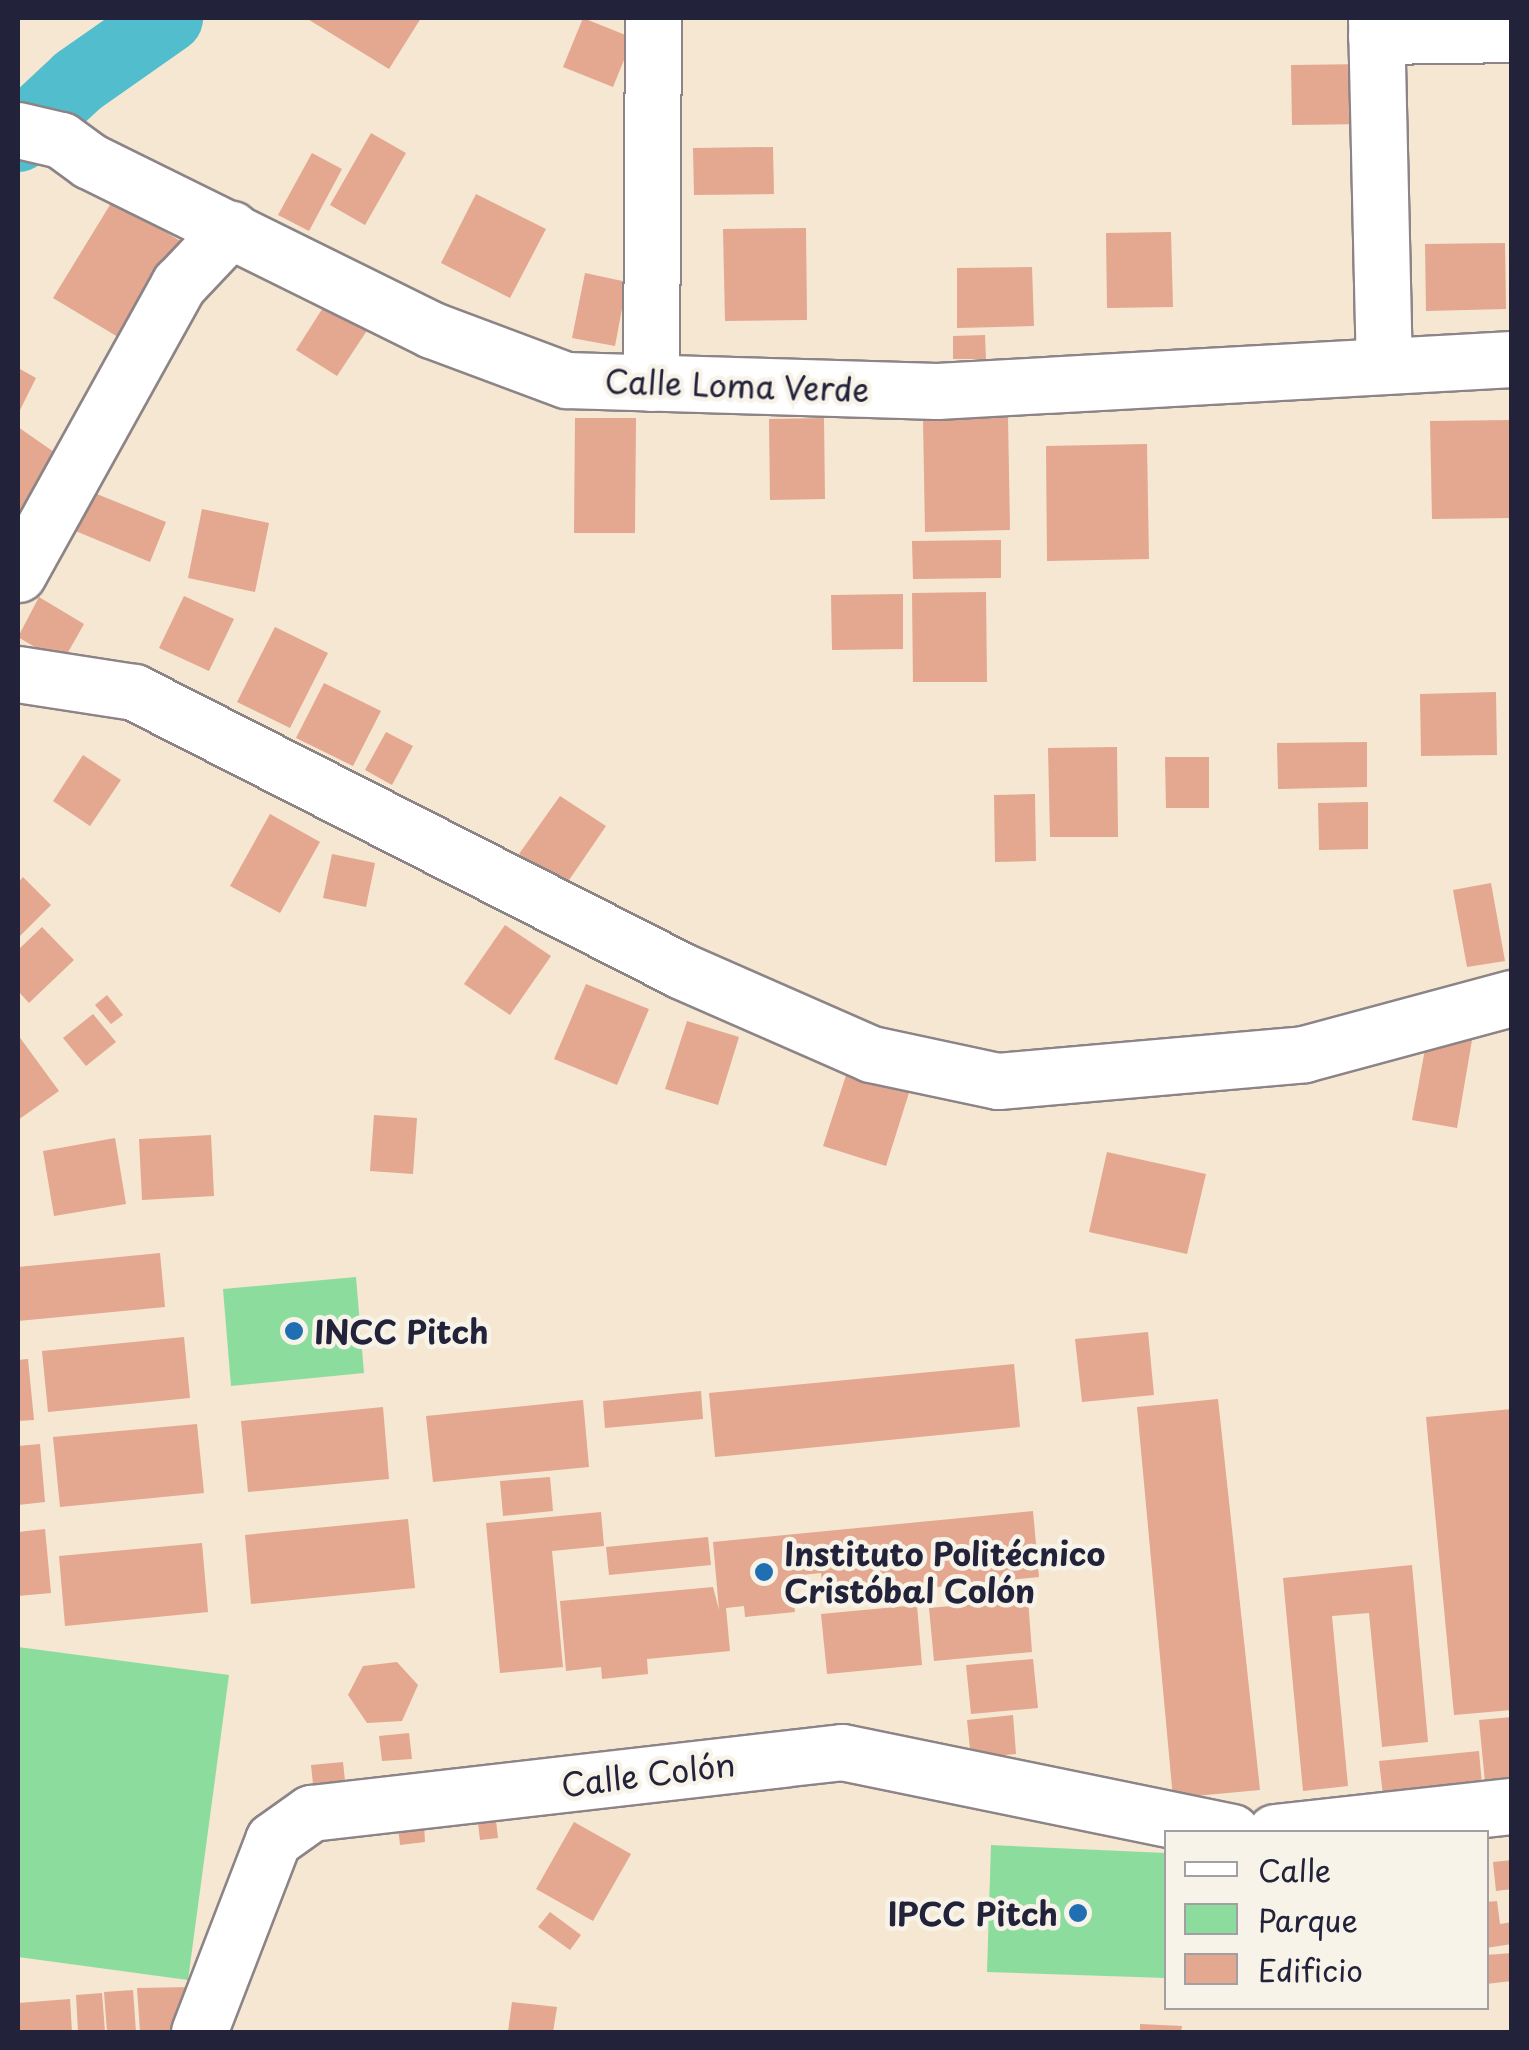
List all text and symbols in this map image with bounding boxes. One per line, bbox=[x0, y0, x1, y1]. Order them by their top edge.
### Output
street label: Calle Loma Verde bbox=[603, 361, 871, 409]
place label: INCC Pitch bbox=[314, 1312, 490, 1350]
marker: INCC Pitch bbox=[283, 1320, 305, 1342]
place label: Instituto Politécnico Cristóbal Colón bbox=[784, 1535, 1107, 1610]
marker: Instituto Politécnico Cristóbal Colón bbox=[753, 1561, 775, 1583]
street label: Calle Colón bbox=[558, 1744, 738, 1804]
legend bbox=[1164, 1830, 1489, 2010]
text: Calle bbox=[1258, 1847, 1331, 1892]
place label: IPCC Pitch bbox=[888, 1894, 1058, 1932]
text: Parque bbox=[1258, 1897, 1358, 1942]
marker: IPCC Pitch bbox=[1067, 1902, 1089, 1924]
text: Edificio bbox=[1258, 1947, 1363, 1992]

